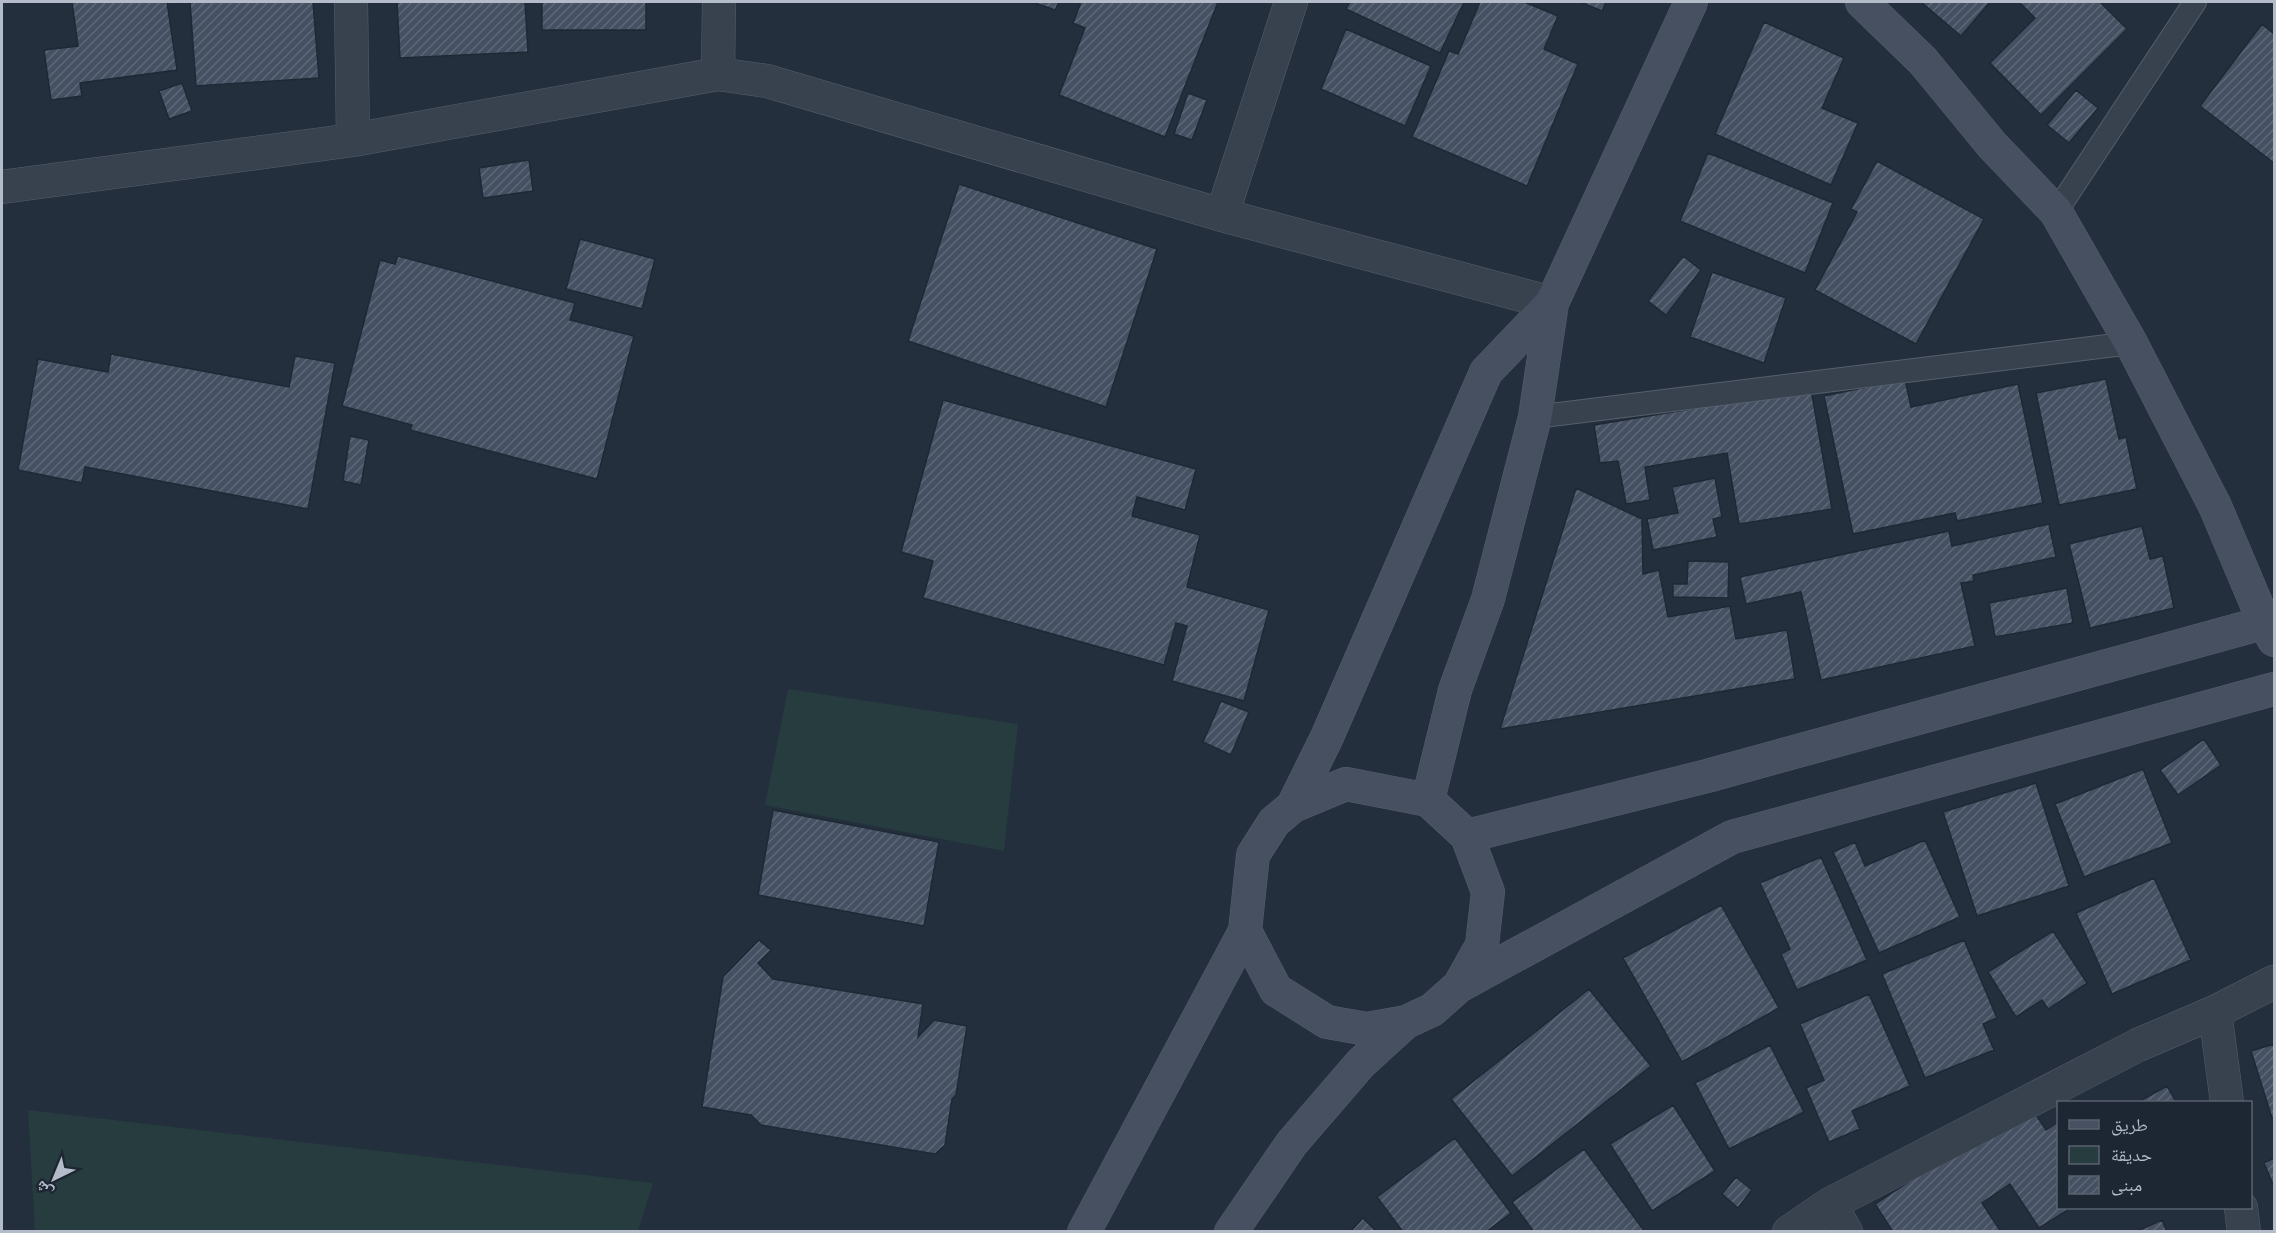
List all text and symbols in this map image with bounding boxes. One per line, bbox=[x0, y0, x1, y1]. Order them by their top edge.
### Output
legend bbox=[2057, 1101, 2252, 1209]
text: طريق bbox=[2111, 1113, 2148, 1136]
text: حديقة bbox=[2111, 1143, 2152, 1165]
north arrow bbox=[24, 1149, 84, 1209]
text: مبنى bbox=[2111, 1173, 2142, 1196]
text: ش bbox=[31, 1177, 57, 1203]

